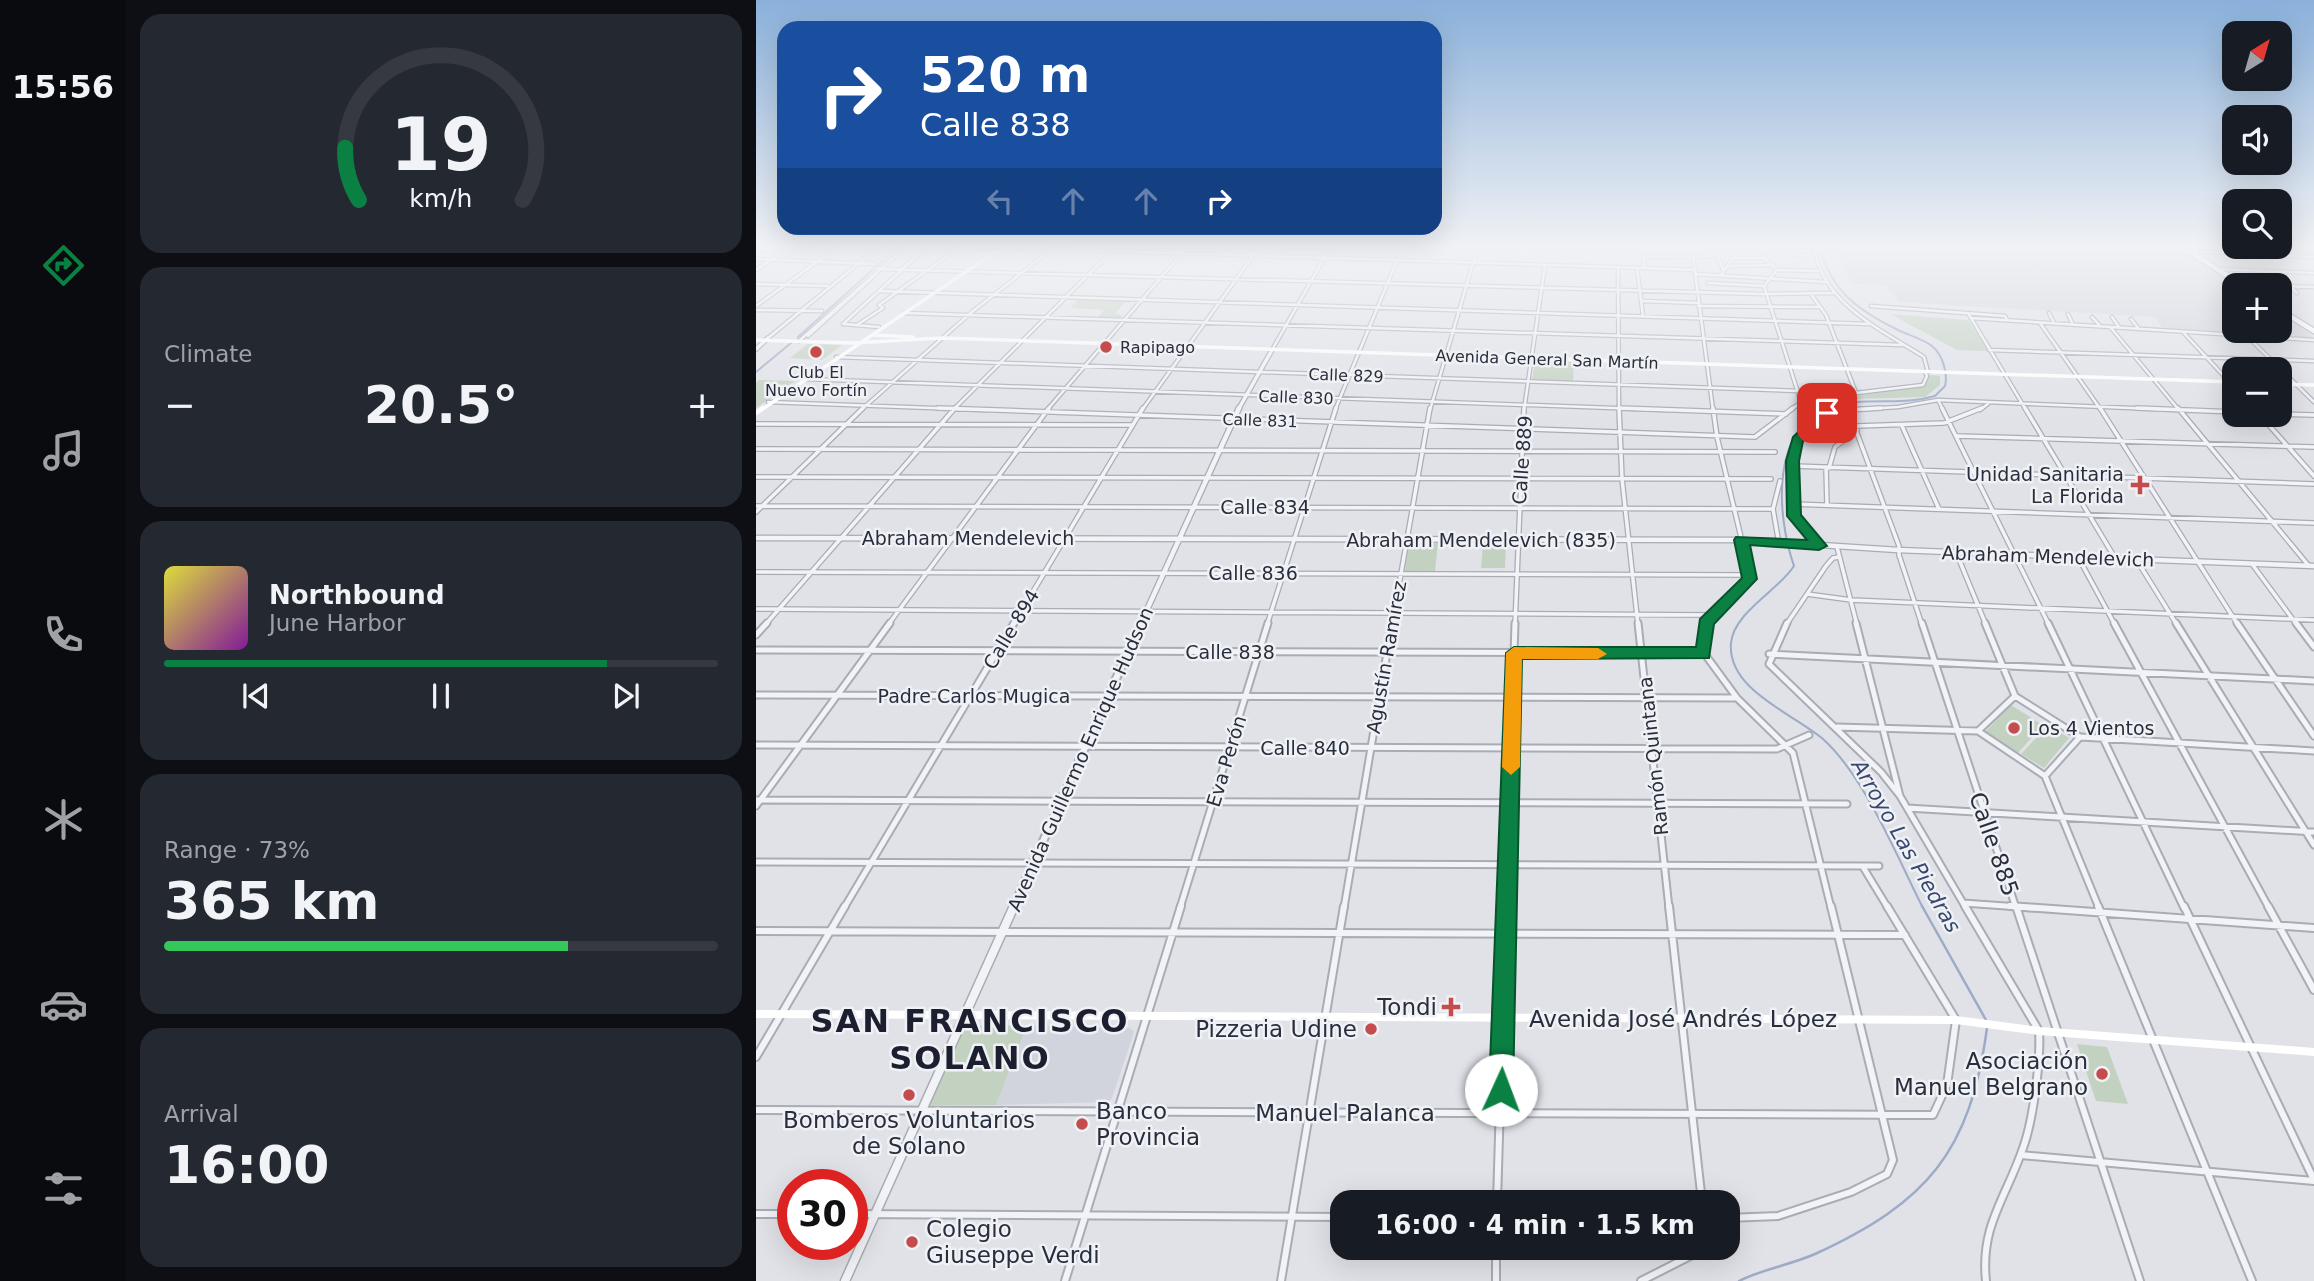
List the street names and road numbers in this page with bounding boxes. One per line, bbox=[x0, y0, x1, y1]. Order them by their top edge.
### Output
street label: Avenida General San Martín bbox=[1435, 346, 1659, 373]
street label: Calle 829 bbox=[1308, 365, 1384, 386]
street label: Calle 830 bbox=[1258, 387, 1334, 408]
street label: Calle 831 bbox=[1222, 410, 1298, 431]
street label: Calle 889 bbox=[1508, 415, 1536, 505]
street label: Calle 834 bbox=[1220, 496, 1310, 518]
street label: Abraham Mendelevich bbox=[862, 527, 1074, 549]
street label: Abraham Mendelevich (835) bbox=[1346, 529, 1616, 551]
street label: Abraham Mendelevich bbox=[1941, 541, 2155, 571]
street label: Calle 836 bbox=[1208, 562, 1298, 584]
street label: Agustín Ramírez bbox=[1362, 579, 1410, 735]
street label: Calle 894 bbox=[979, 585, 1043, 673]
street label: Avenida Guillermo Enrique Hudson bbox=[1003, 603, 1157, 915]
street label: Calle 838 bbox=[1185, 641, 1275, 663]
street label: Ramón Quintana bbox=[1634, 675, 1672, 837]
street label: Padre Carlos Mugica bbox=[878, 685, 1070, 707]
street label: Eva Perón bbox=[1202, 713, 1250, 809]
street label: Calle 840 bbox=[1260, 737, 1350, 759]
street label: Calle 885 bbox=[1964, 789, 2024, 899]
street label: Avenida José Andrés López bbox=[1529, 1006, 1837, 1032]
street label: Manuel Palanca bbox=[1255, 1100, 1435, 1126]

